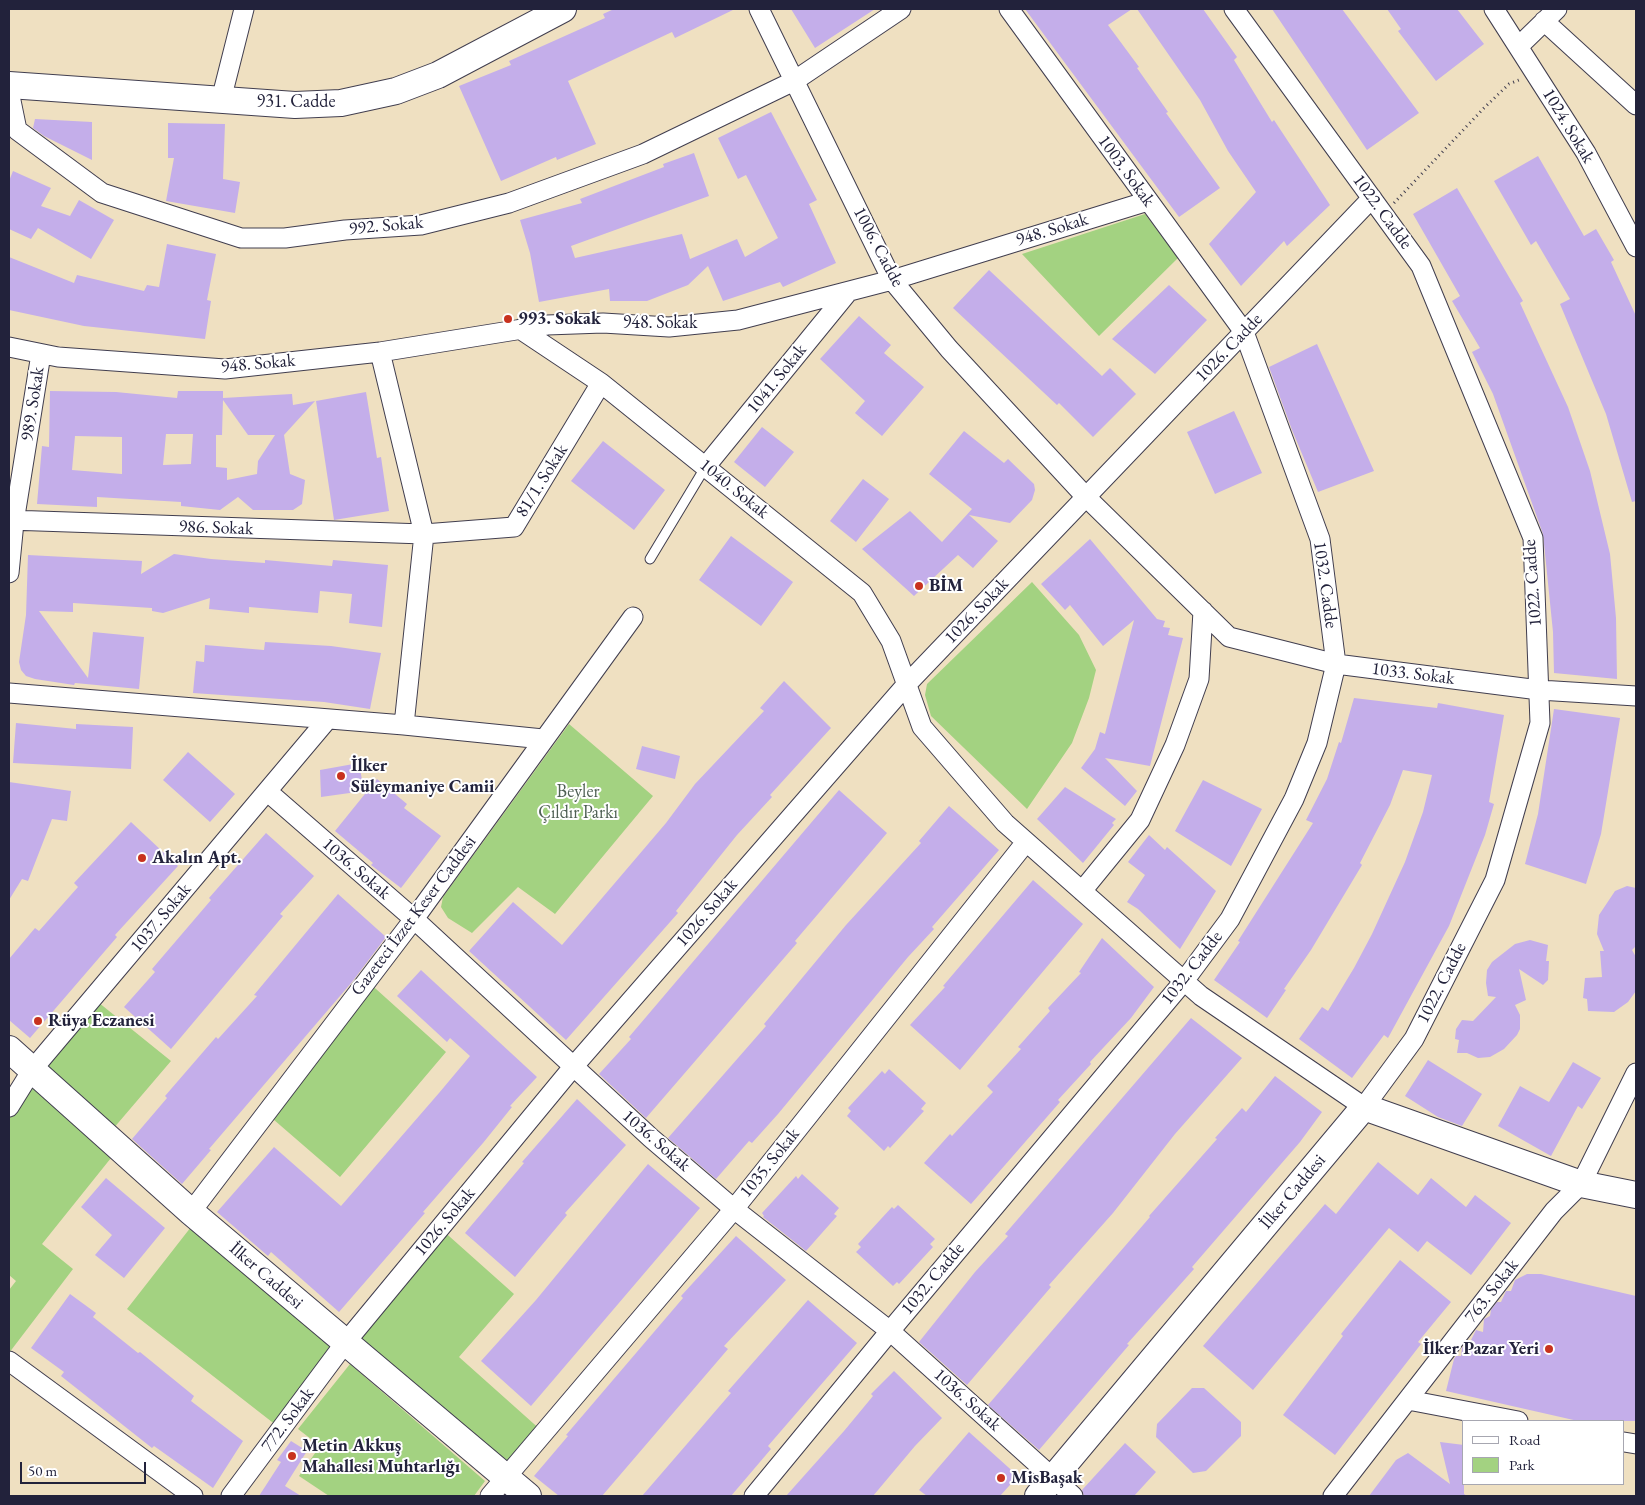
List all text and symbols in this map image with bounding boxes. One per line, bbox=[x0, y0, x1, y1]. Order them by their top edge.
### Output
street label: 1024. Sokak bbox=[1537, 85, 1599, 167]
street label: 931. Cadde bbox=[257, 91, 335, 113]
street label: 1003. Sokak bbox=[1093, 131, 1159, 211]
street label: 1022. Cadde bbox=[1348, 170, 1416, 254]
street label: 1006. Cadde bbox=[848, 203, 908, 291]
street label: 948. Sokak bbox=[1013, 209, 1091, 251]
street label: 992. Sokak bbox=[348, 212, 424, 240]
place label: 993. Sokak bbox=[518, 308, 601, 330]
street label: 1026. Cadde bbox=[1191, 309, 1267, 387]
street label: 948. Sokak bbox=[623, 312, 697, 334]
marker: 993. Sokak bbox=[502, 313, 514, 325]
street label: 1041. Sokak bbox=[742, 340, 812, 418]
street label: 948. Sokak bbox=[220, 350, 296, 378]
street label: 989. Sokak bbox=[16, 365, 50, 443]
street label: 81/1. Sokak bbox=[511, 441, 573, 521]
street label: 1040. Sokak bbox=[695, 454, 773, 524]
street label: 986. Sokak bbox=[178, 516, 254, 540]
street label: 1022. Cadde bbox=[1519, 539, 1547, 627]
street label: 1032. Cadde bbox=[1308, 540, 1342, 630]
street label: 1026. Sokak bbox=[940, 574, 1014, 648]
place label: BİM bbox=[929, 575, 963, 597]
marker: BİM bbox=[913, 580, 925, 592]
street label: 1033. Sokak bbox=[1370, 658, 1456, 690]
place label: İlker Süleymaniye Camii bbox=[351, 755, 494, 798]
marker: İlker Süleymaniye Camii bbox=[335, 770, 347, 782]
park label: Beyler Çıldır Parkı bbox=[538, 781, 618, 824]
street label: Gazeteci İzzet Keser Caddesi bbox=[347, 832, 481, 1000]
street label: 1036. Sokak bbox=[317, 833, 395, 905]
place label: Akalın Apt. bbox=[152, 847, 241, 869]
marker: Akalın Apt. bbox=[136, 852, 148, 864]
street label: 1026. Sokak bbox=[671, 874, 743, 952]
street label: 1037. Sokak bbox=[126, 879, 196, 957]
street label: 1032. Cadde bbox=[1157, 927, 1227, 1009]
street label: 1022. Cadde bbox=[1413, 939, 1471, 1027]
place label: Rüya Eczanesi bbox=[48, 1010, 155, 1032]
marker: Rüya Eczanesi bbox=[32, 1015, 44, 1027]
street label: 1036. Sokak bbox=[617, 1105, 695, 1177]
street label: 1035. Sokak bbox=[735, 1124, 805, 1202]
street label: İlker Caddesi bbox=[1256, 1150, 1330, 1234]
street label: 1026. Sokak bbox=[410, 1183, 480, 1261]
street label: İlker Caddesi bbox=[225, 1238, 307, 1314]
street label: 1032. Cadde bbox=[897, 1239, 969, 1319]
street label: 763. Sokak bbox=[1460, 1255, 1524, 1327]
place label: İlker Pazar Yeri bbox=[1423, 1338, 1539, 1360]
marker: İlker Pazar Yeri bbox=[1543, 1343, 1555, 1355]
street label: 1036. Sokak bbox=[929, 1364, 1005, 1436]
street label: 772. Sokak bbox=[257, 1384, 319, 1456]
legend bbox=[1462, 1420, 1625, 1485]
text: Road bbox=[1509, 1430, 1540, 1449]
place label: Metin Akkuş Mahallesi Muhtarlığı bbox=[302, 1435, 460, 1478]
marker: Metin Akkuş Mahallesi Muhtarlığı bbox=[286, 1450, 298, 1462]
scale bar bbox=[22, 1452, 149, 1484]
text: Park bbox=[1509, 1455, 1535, 1474]
text: 50 m bbox=[28, 1461, 57, 1480]
place label: MisBaşak bbox=[1011, 1467, 1083, 1489]
marker: MisBaşak bbox=[995, 1472, 1007, 1484]

